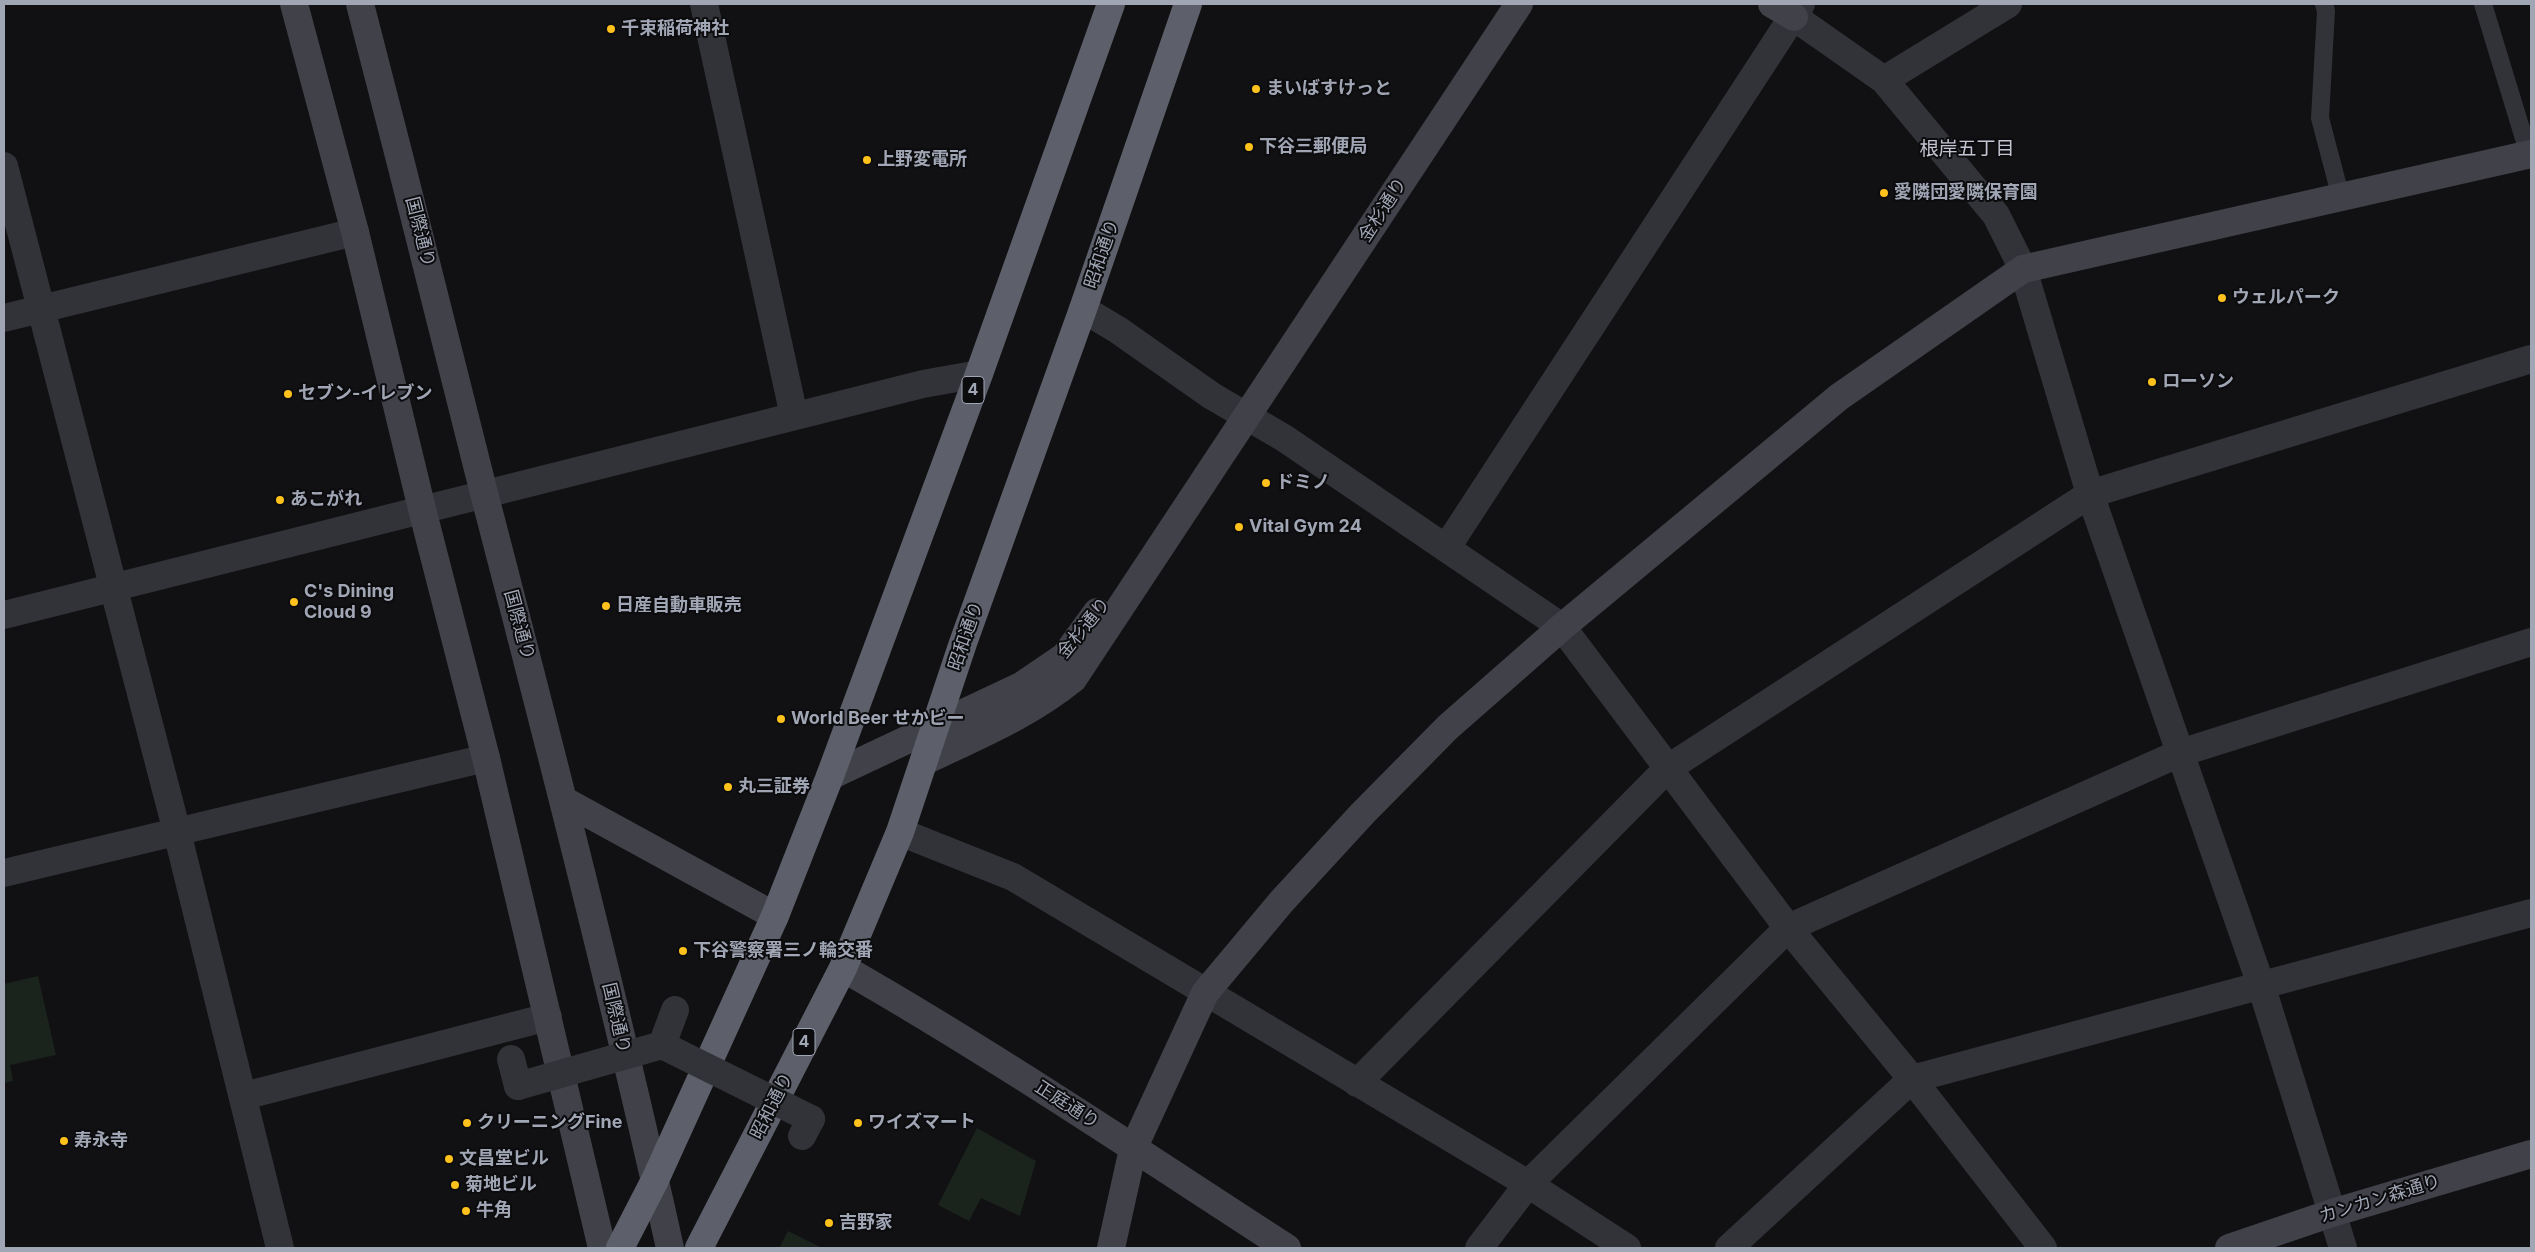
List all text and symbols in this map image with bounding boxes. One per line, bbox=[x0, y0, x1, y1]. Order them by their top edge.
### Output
place label: 千束稲荷神社 bbox=[621, 18, 729, 40]
marker: 千束稲荷神社 bbox=[605, 23, 617, 35]
place label: まいばすけっと bbox=[1266, 78, 1392, 100]
marker: まいばすけっと bbox=[1250, 83, 1262, 95]
place label: 下谷三郵便局 bbox=[1259, 136, 1367, 158]
district label: 根岸五丁目 bbox=[1920, 138, 2014, 160]
marker: 下谷三郵便局 bbox=[1243, 141, 1255, 153]
place label: 上野変電所 bbox=[877, 149, 967, 171]
marker: 上野変電所 bbox=[861, 154, 873, 166]
street label: 金杉通り bbox=[1354, 174, 1412, 246]
place label: 愛隣団愛隣保育園 bbox=[1894, 182, 2038, 204]
marker: 愛隣団愛隣保育園 bbox=[1878, 187, 1890, 199]
street label: 国際通り bbox=[401, 194, 439, 270]
street label: 昭和通り bbox=[1080, 216, 1124, 292]
place label: ウェルパーク bbox=[2232, 287, 2340, 309]
marker: ウェルパーク bbox=[2216, 292, 2228, 304]
place label: ローソン bbox=[2162, 371, 2234, 393]
road number: 4 bbox=[962, 376, 984, 404]
marker: ローソン bbox=[2146, 376, 2158, 388]
place label: セブン-イレブン bbox=[298, 383, 432, 405]
marker: セブン-イレブン bbox=[282, 388, 294, 400]
place label: ドミノ bbox=[1276, 472, 1330, 494]
marker: ドミノ bbox=[1260, 477, 1272, 489]
place label: あこがれ bbox=[290, 489, 362, 511]
marker: あこがれ bbox=[274, 494, 286, 506]
place label: Vital Gym 24 bbox=[1249, 516, 1362, 538]
marker: Vital Gym 24 bbox=[1233, 521, 1245, 533]
place label: C's Dining Cloud 9 bbox=[304, 581, 394, 624]
street label: 国際通り bbox=[499, 587, 539, 663]
street label: 金杉通り bbox=[1053, 593, 1115, 663]
place label: 日産自動車販売 bbox=[616, 595, 742, 617]
marker: C's Dining Cloud 9 bbox=[288, 596, 300, 608]
street label: 昭和通り bbox=[944, 598, 988, 674]
marker: 日産自動車販売 bbox=[600, 600, 612, 612]
place label: World Beer せかビー bbox=[791, 708, 965, 730]
marker: World Beer せかビー bbox=[775, 713, 787, 725]
place label: 丸三証券 bbox=[738, 776, 810, 798]
marker: 丸三証券 bbox=[722, 781, 734, 793]
place label: 下谷警察署三ノ輪交番 bbox=[693, 940, 873, 962]
marker: 下谷警察署三ノ輪交番 bbox=[677, 945, 689, 957]
street label: 国際通り bbox=[597, 980, 635, 1056]
road number: 4 bbox=[793, 1028, 815, 1056]
street label: 昭和通り bbox=[746, 1069, 798, 1143]
street label: 正庭通り bbox=[1031, 1076, 1103, 1134]
place label: クリーニングFine bbox=[477, 1112, 622, 1134]
place label: ワイズマート bbox=[868, 1112, 976, 1134]
marker: クリーニングFine bbox=[461, 1117, 473, 1129]
marker: ワイズマート bbox=[852, 1117, 864, 1129]
place label: 寿永寺 bbox=[74, 1130, 128, 1152]
marker: 寿永寺 bbox=[58, 1135, 70, 1147]
place label: 文昌堂ビル bbox=[459, 1148, 549, 1170]
marker: 文昌堂ビル bbox=[443, 1153, 455, 1165]
street label: カンカン森通り bbox=[2317, 1170, 2443, 1228]
place label: 菊地ビル bbox=[465, 1174, 537, 1196]
marker: 菊地ビル bbox=[449, 1179, 461, 1191]
place label: 牛角 bbox=[476, 1200, 512, 1222]
marker: 牛角 bbox=[460, 1205, 472, 1217]
place label: 吉野家 bbox=[839, 1212, 893, 1234]
marker: 吉野家 bbox=[823, 1217, 835, 1229]

